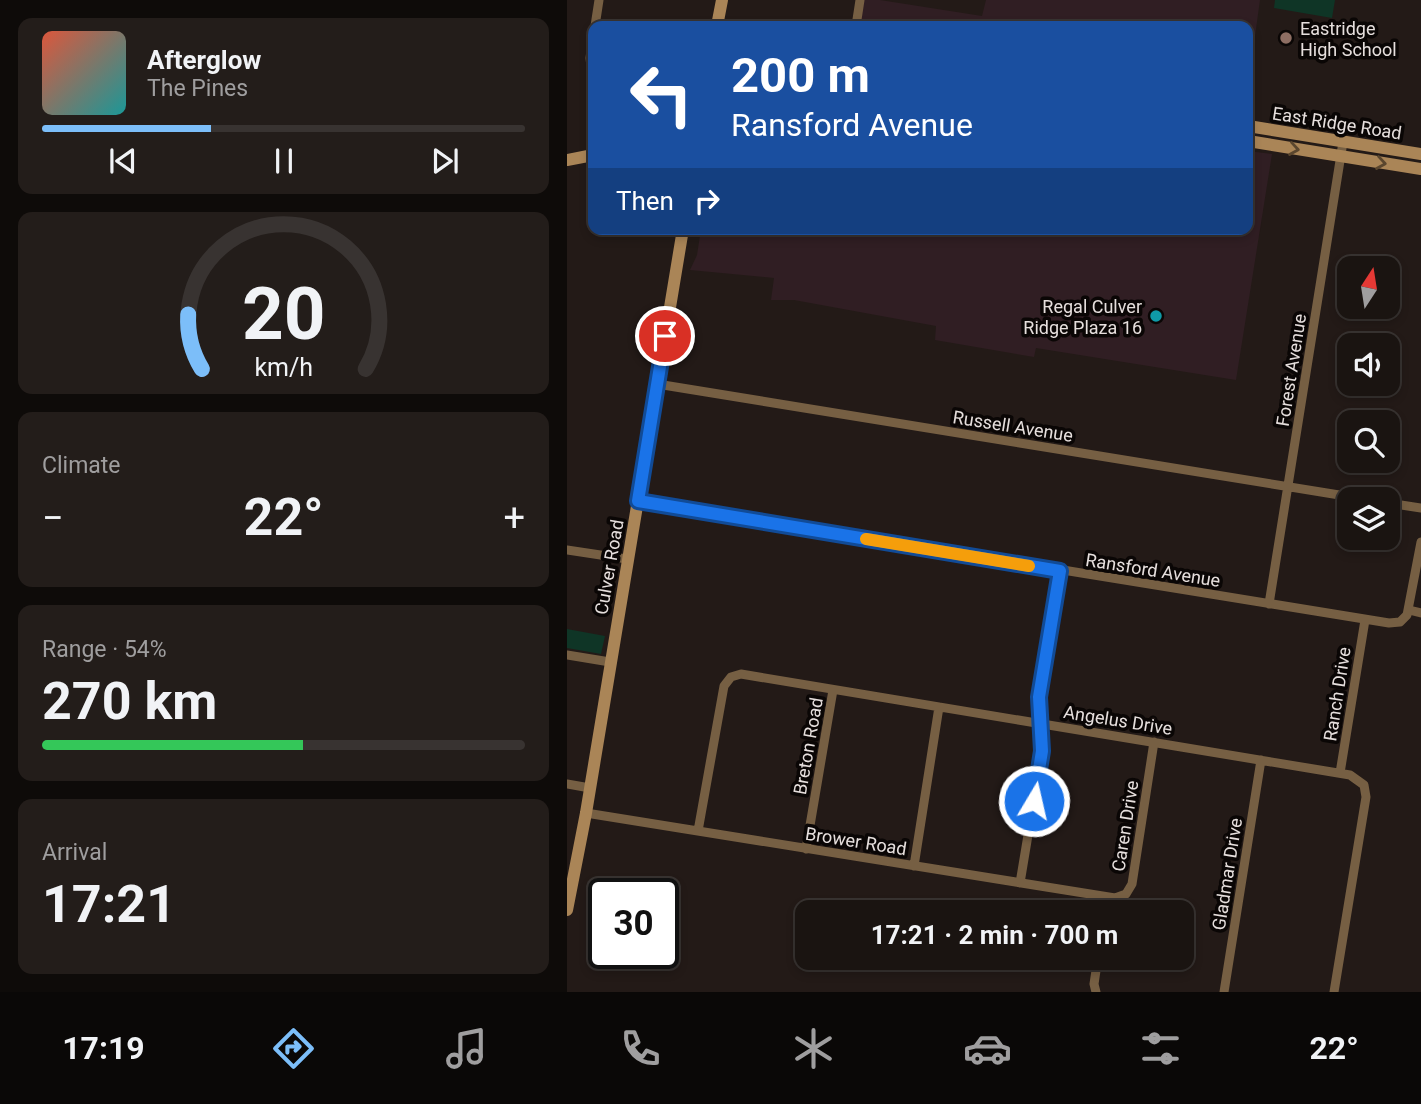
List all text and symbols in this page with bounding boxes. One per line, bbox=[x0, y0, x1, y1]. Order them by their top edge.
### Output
place label: Eastridge High School bbox=[1300, 18, 1397, 60]
marker: Eastridge High School bbox=[1278, 30, 1294, 46]
text: Afterglow bbox=[147, 45, 261, 75]
text: 200 m bbox=[731, 47, 870, 104]
icon: left bbox=[616, 49, 707, 140]
text: The Pines bbox=[147, 75, 248, 102]
street label: East Ridge Road bbox=[1271, 102, 1403, 144]
text: Ransford Avenue bbox=[731, 106, 973, 144]
one-way arrow bbox=[1288, 141, 1300, 156]
icon: previous bbox=[104, 142, 142, 180]
icon: pause bbox=[265, 142, 303, 180]
icon: next bbox=[426, 142, 464, 180]
one-way arrow bbox=[1375, 155, 1387, 170]
icon: right bbox=[688, 182, 726, 220]
text: Then bbox=[616, 186, 674, 216]
north arrow bbox=[1337, 256, 1400, 318]
map controls bbox=[1337, 256, 1400, 550]
text: 20 bbox=[242, 271, 325, 357]
place label: Regal Culver Ridge Plaza 16 bbox=[1023, 296, 1142, 338]
pin bbox=[635, 306, 695, 366]
marker: Regal Culver Ridge Plaza 16 bbox=[1148, 308, 1164, 324]
street label: Forest Avenue bbox=[1272, 312, 1310, 428]
icon: arrive bbox=[646, 317, 684, 355]
button: sound bbox=[1337, 333, 1400, 396]
text: km/h bbox=[254, 352, 313, 381]
street label: Russell Avenue bbox=[951, 406, 1075, 446]
button: search bbox=[1337, 410, 1400, 473]
text: Climate bbox=[42, 452, 121, 479]
text: 22° bbox=[244, 487, 324, 548]
button: layers bbox=[1337, 487, 1400, 550]
text: − bbox=[42, 496, 64, 540]
text: + bbox=[503, 496, 525, 540]
street label: Culver Road bbox=[590, 518, 628, 616]
street label: Ransford Avenue bbox=[1084, 549, 1222, 591]
text: Range · 54% bbox=[42, 636, 167, 663]
street label: Ranch Drive bbox=[1319, 645, 1355, 743]
text: 270 km bbox=[42, 671, 217, 732]
street label: Breton Road bbox=[789, 696, 827, 796]
street label: Angelus Drive bbox=[1062, 701, 1174, 739]
position arrow bbox=[997, 764, 1071, 838]
street label: Caren Drive bbox=[1107, 779, 1143, 873]
street label: Gladmar Drive bbox=[1208, 816, 1246, 932]
street label: Brower Road bbox=[804, 823, 908, 859]
text: Arrival bbox=[42, 839, 107, 866]
text: 17:21 bbox=[42, 874, 176, 935]
speed limit sign: 30 bbox=[588, 878, 679, 969]
text: 17:21 · 2 min · 700 m bbox=[871, 920, 1118, 950]
icon: directions bbox=[269, 1024, 318, 1073]
icon: music bbox=[442, 1024, 491, 1073]
icon: phone bbox=[616, 1024, 665, 1073]
icon: climate bbox=[789, 1024, 838, 1073]
icon: car bbox=[963, 1024, 1012, 1073]
icon: filters bbox=[1136, 1024, 1185, 1073]
text: 17:19 bbox=[62, 1029, 145, 1067]
text: 22° bbox=[1310, 1029, 1359, 1067]

